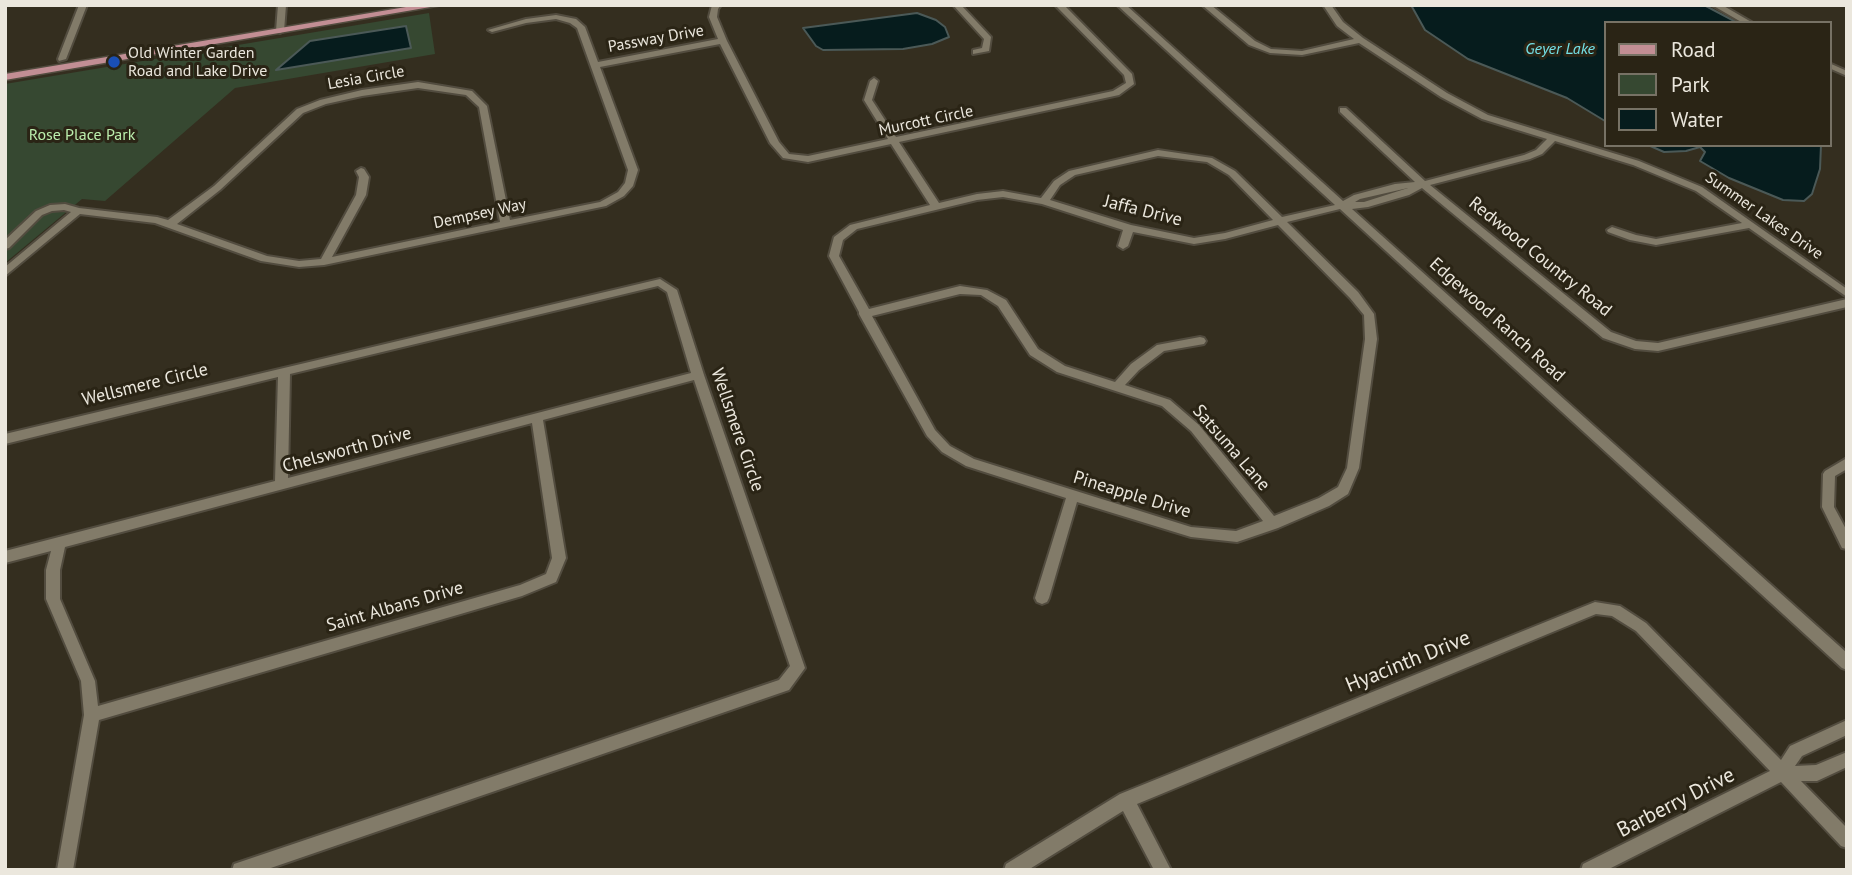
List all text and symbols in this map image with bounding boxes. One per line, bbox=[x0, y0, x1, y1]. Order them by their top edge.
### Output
street label: Passway Drive bbox=[607, 21, 705, 57]
legend bbox=[1604, 21, 1831, 147]
text: Road bbox=[1671, 36, 1715, 63]
water label: Geyer Lake bbox=[1525, 39, 1595, 59]
place label: Old Winter Garden Road and Lake Drive bbox=[128, 43, 267, 81]
marker: Old Winter Garden Road and Lake Drive bbox=[106, 54, 122, 70]
street label: Lesia Circle bbox=[326, 62, 406, 94]
text: Park bbox=[1671, 71, 1710, 98]
street label: Murcott Circle bbox=[877, 102, 975, 140]
text: Water bbox=[1671, 106, 1723, 133]
park label: Rose Place Park bbox=[29, 125, 135, 145]
street label: Summer Lakes Drive bbox=[1701, 168, 1827, 264]
street label: Jaffa Drive bbox=[1102, 191, 1184, 231]
street label: Redwood Country Road bbox=[1464, 193, 1616, 321]
street label: Dempsey Way bbox=[432, 195, 528, 233]
street label: Edgewood Ranch Road bbox=[1425, 253, 1569, 387]
street label: Wellsmere Circle bbox=[80, 359, 210, 411]
street label: Wellsmere Circle bbox=[706, 366, 768, 494]
street label: Satsuma Lane bbox=[1188, 401, 1274, 495]
street label: Chelsworth Drive bbox=[280, 422, 414, 478]
street label: Pineapple Drive bbox=[1071, 467, 1193, 523]
street label: Saint Albans Drive bbox=[324, 577, 466, 637]
street label: Hyacinth Drive bbox=[1342, 626, 1474, 698]
street label: Barberry Drive bbox=[1613, 763, 1739, 843]

